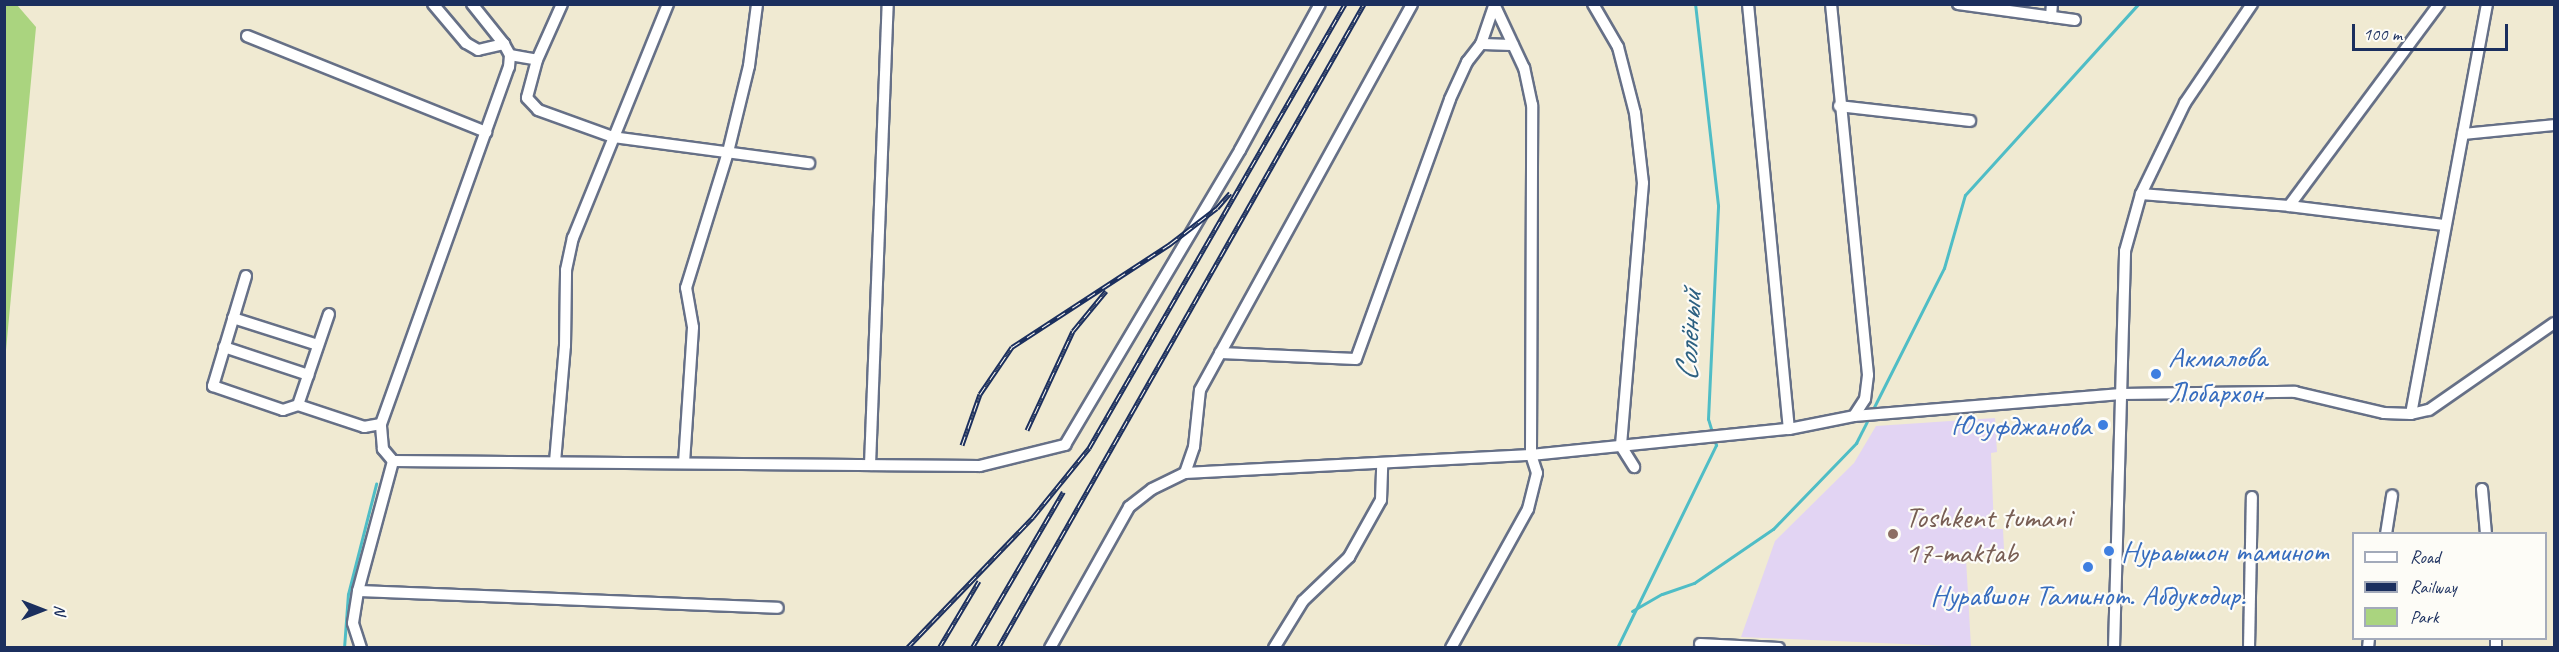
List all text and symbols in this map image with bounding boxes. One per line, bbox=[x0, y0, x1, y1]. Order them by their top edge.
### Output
scale bar bbox=[2355, 12, 2511, 50]
text: 100 m bbox=[2363, 23, 2402, 45]
water label: Солёный bbox=[1667, 290, 1711, 382]
place label: Акмалова Лобархон bbox=[2168, 339, 2267, 410]
marker: Акмалова Лобархон bbox=[2149, 367, 2163, 381]
place label: Юсуфджанова bbox=[1951, 407, 2091, 443]
marker: Юсуфджанова bbox=[2096, 418, 2110, 432]
place label: Toshkent tumani 17-maktab bbox=[1905, 499, 2072, 570]
marker: Toshkent tumani 17-maktab bbox=[1886, 527, 1900, 541]
legend bbox=[2352, 532, 2547, 640]
place label: Нураышон таминот bbox=[2121, 533, 2333, 569]
marker: Нураышон таминот bbox=[2102, 544, 2116, 558]
text: Road bbox=[2410, 546, 2440, 568]
marker: Нуравшон Таминот. Абдукодир. bbox=[2081, 560, 2095, 574]
text: Railway bbox=[2410, 576, 2457, 598]
place label: Нуравшон Таминот. Абдукодир. bbox=[1931, 577, 2245, 613]
north arrow bbox=[12, 580, 72, 640]
text: N bbox=[50, 605, 70, 615]
text: Park bbox=[2410, 606, 2439, 628]

